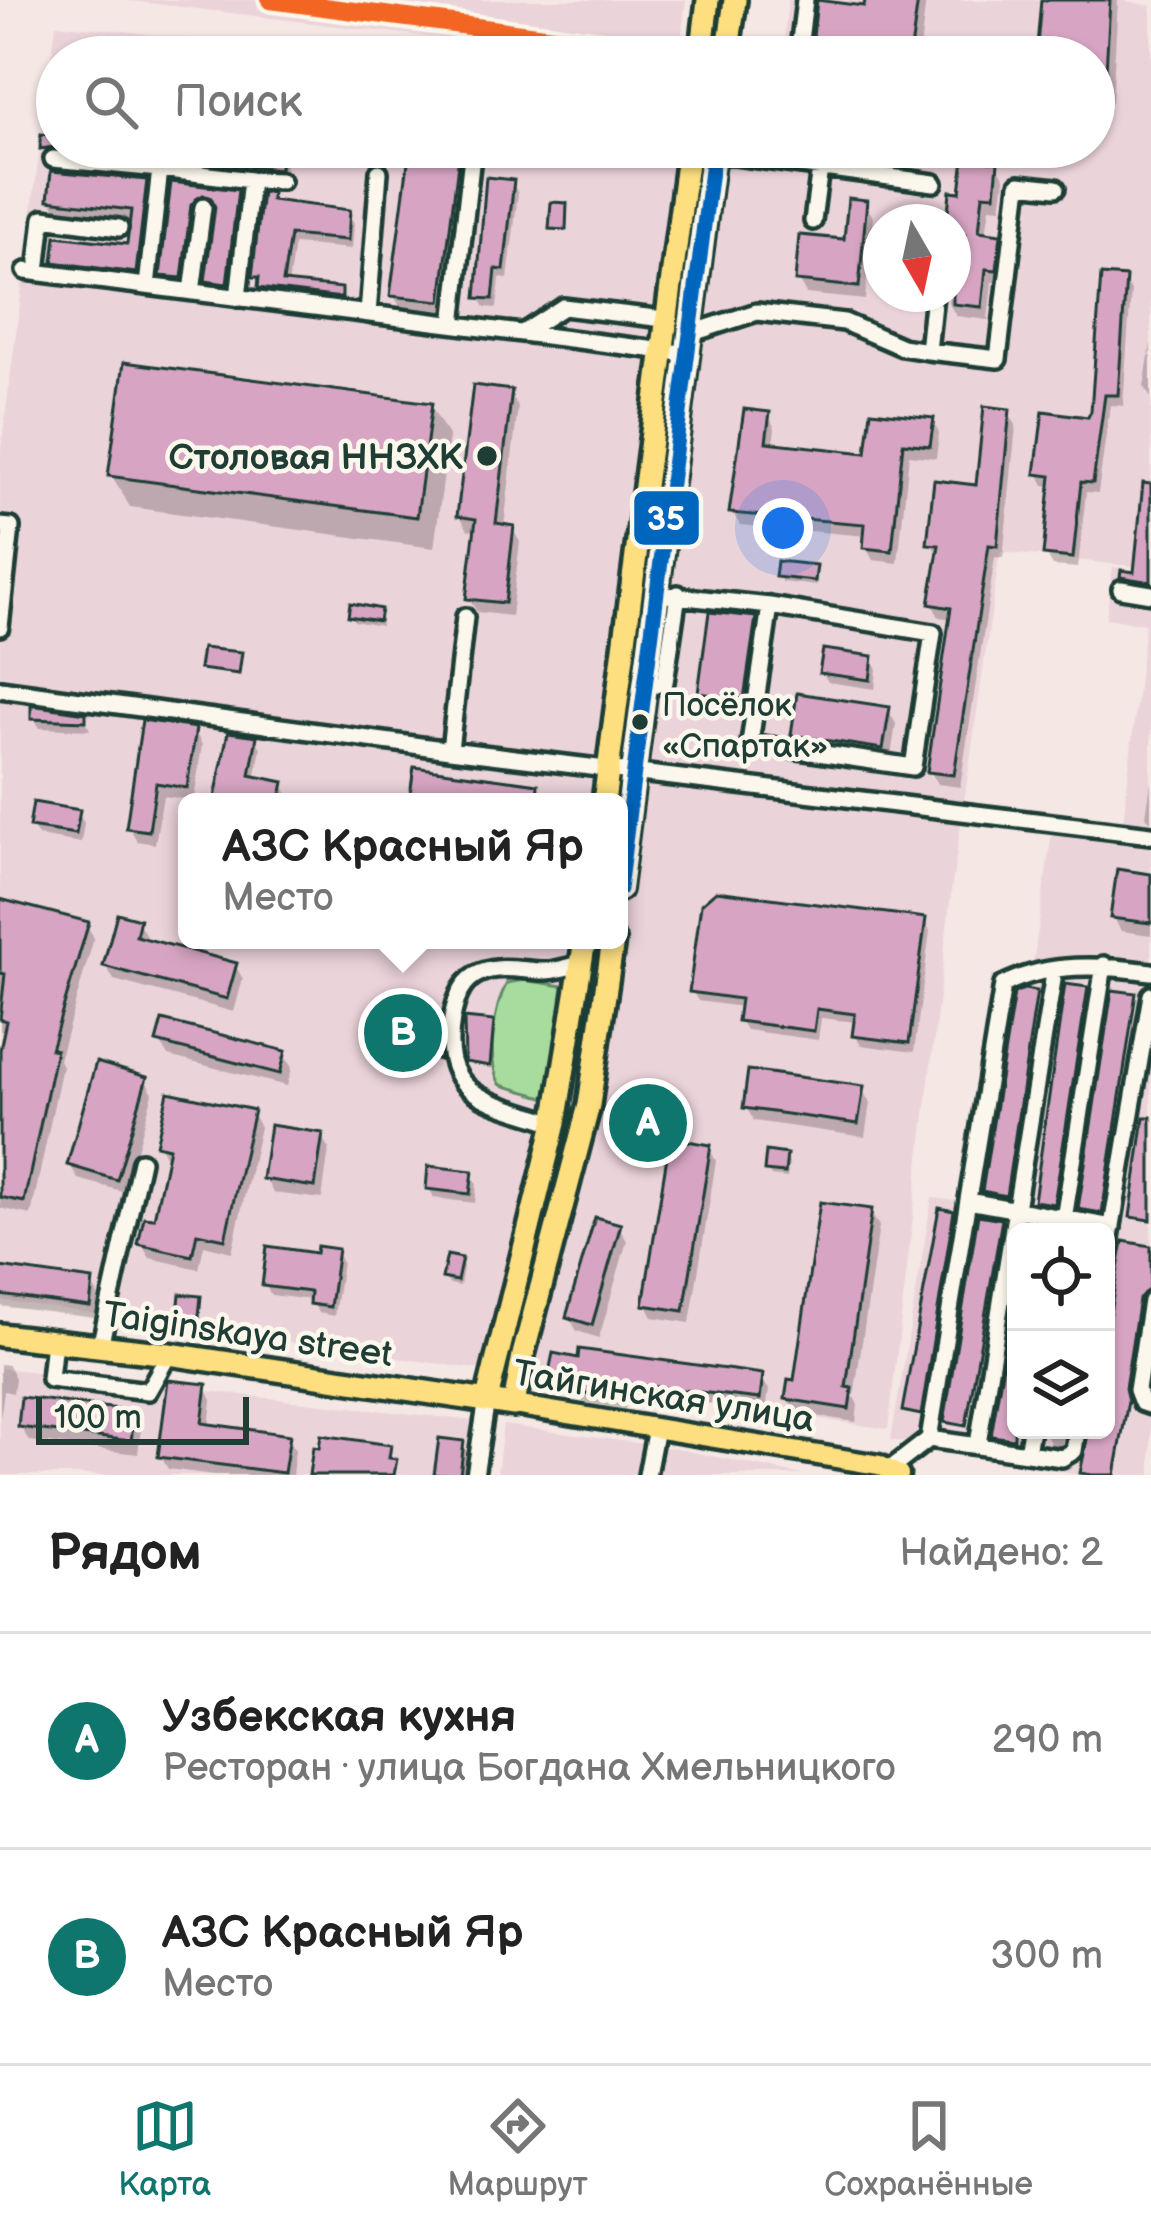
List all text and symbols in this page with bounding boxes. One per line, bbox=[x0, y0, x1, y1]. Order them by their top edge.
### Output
search box bbox=[36, 36, 1115, 168]
icon: search bbox=[78, 69, 144, 135]
text: Поиск bbox=[174, 75, 302, 130]
north arrow bbox=[863, 204, 971, 312]
place label: Столовая ННЗХК bbox=[168, 437, 464, 480]
marker: Столовая ННЗХК bbox=[474, 443, 500, 469]
line badge: 35 bbox=[632, 489, 701, 547]
your location bbox=[753, 498, 813, 558]
text: 35 bbox=[647, 500, 685, 540]
place label: Посёлок «Спартак» bbox=[662, 686, 828, 767]
marker: Посёлок «Спартак» bbox=[629, 711, 651, 733]
popup bbox=[178, 793, 628, 949]
text: АЗС Красный Яр bbox=[222, 820, 584, 875]
text: Место bbox=[222, 875, 333, 922]
pin: B bbox=[364, 988, 442, 1078]
pin: A bbox=[609, 1078, 687, 1168]
map controls bbox=[1007, 1223, 1115, 1439]
button: locate bbox=[1007, 1223, 1115, 1331]
street label: Taiginskaya street bbox=[100, 1294, 395, 1377]
button: layers bbox=[1007, 1331, 1115, 1439]
street label: Тайгинская улица bbox=[510, 1352, 817, 1442]
scale bar bbox=[36, 1391, 249, 1444]
text: 100 m bbox=[54, 1398, 142, 1438]
text: Рядом bbox=[48, 1523, 202, 1584]
text: Найдено: 2 bbox=[899, 1530, 1103, 1577]
text: Узбекская кухня bbox=[162, 1690, 516, 1745]
text: A bbox=[75, 1717, 99, 1764]
text: 290 m bbox=[992, 1717, 1103, 1764]
text: Ресторан · улица Богдана Хмельницкого bbox=[162, 1745, 896, 1792]
text: АЗС Красный Яр bbox=[162, 1906, 524, 1961]
text: B bbox=[73, 1933, 101, 1980]
text: 300 m bbox=[990, 1933, 1103, 1980]
text: Место bbox=[162, 1961, 273, 2008]
tab: Карта bbox=[118, 2093, 211, 2205]
tab: Маршрут bbox=[448, 2093, 588, 2205]
tab: Сохранённые bbox=[824, 2093, 1033, 2205]

